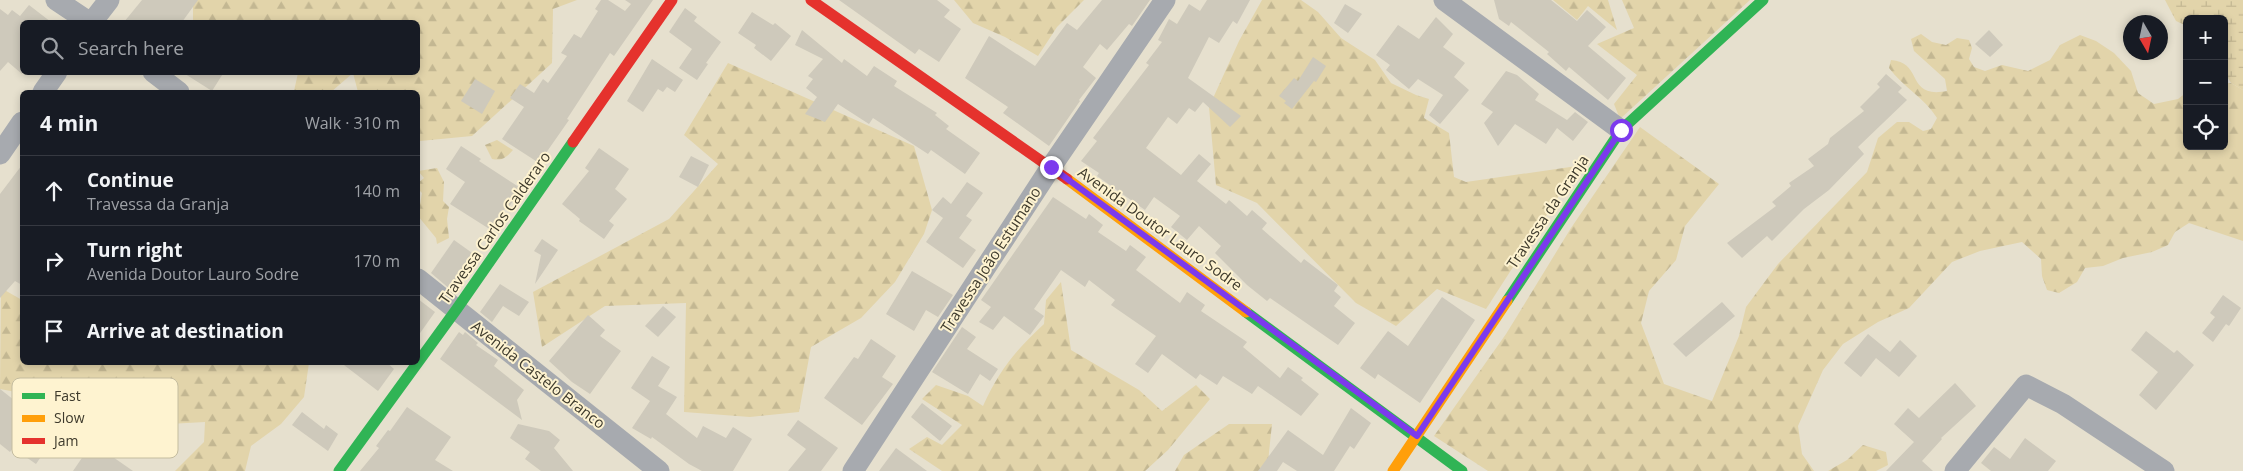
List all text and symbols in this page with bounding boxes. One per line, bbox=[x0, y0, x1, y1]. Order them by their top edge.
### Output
north arrow bbox=[2123, 15, 2168, 60]
map controls bbox=[2183, 15, 2228, 150]
button: + bbox=[2183, 15, 2228, 60]
search box bbox=[20, 20, 420, 75]
icon: search bbox=[38, 34, 66, 62]
text: Search here bbox=[78, 35, 184, 61]
button: − bbox=[2183, 60, 2228, 105]
button: locate bbox=[2183, 105, 2228, 150]
text: 4 min bbox=[40, 109, 98, 137]
text: Walk · 310 m bbox=[305, 112, 400, 134]
route start bbox=[1610, 119, 1633, 142]
street label: Travessa Carlos Calderaro bbox=[434, 147, 554, 308]
street label: Travessa da Granja bbox=[1502, 151, 1593, 272]
route end bbox=[1040, 156, 1063, 179]
street label: Avenida Doutor Lauro Sodre bbox=[1074, 162, 1247, 295]
text: Continue bbox=[87, 167, 174, 193]
icon: ahead bbox=[40, 177, 68, 205]
text: 140 m bbox=[354, 180, 400, 202]
street label: Travessa João Estumano bbox=[935, 183, 1045, 336]
text: Travessa da Granja bbox=[87, 193, 229, 215]
text: Turn right bbox=[87, 237, 182, 263]
icon: right bbox=[40, 247, 68, 275]
text: 170 m bbox=[354, 250, 400, 272]
text: Avenida Doutor Lauro Sodre bbox=[87, 263, 299, 285]
street label: Avenida Castelo Branco bbox=[468, 316, 610, 433]
icon: arrive bbox=[40, 317, 68, 345]
text: Arrive at destination bbox=[87, 318, 284, 344]
legend bbox=[12, 378, 178, 458]
text: Fast bbox=[54, 386, 81, 405]
text: Slow bbox=[54, 408, 85, 427]
text: Jam bbox=[52, 431, 79, 450]

